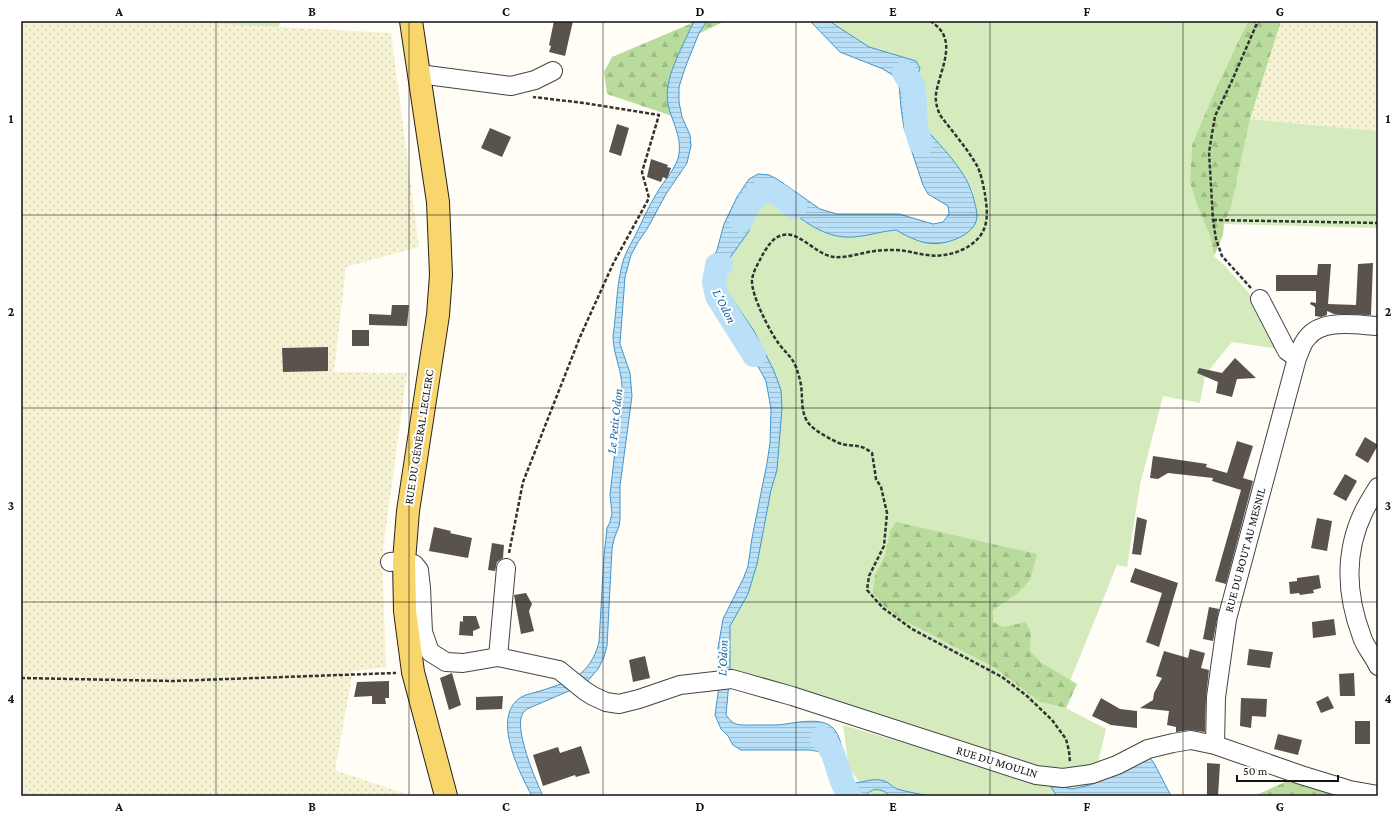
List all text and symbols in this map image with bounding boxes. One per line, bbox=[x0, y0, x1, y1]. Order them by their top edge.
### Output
text: A bbox=[114, 4, 123, 19]
text: B bbox=[308, 4, 316, 19]
text: C bbox=[502, 4, 510, 19]
text: D bbox=[696, 4, 705, 19]
text: E bbox=[889, 4, 897, 19]
text: F bbox=[1084, 4, 1091, 19]
text: G bbox=[1276, 4, 1284, 19]
text: 1 bbox=[9, 111, 14, 126]
text: 1 bbox=[1386, 111, 1391, 126]
water label: L'Odon bbox=[710, 287, 740, 326]
text: 2 bbox=[8, 304, 15, 319]
text: 2 bbox=[1385, 304, 1392, 319]
street label: RUE DU GÉNÉRAL LECLERC bbox=[401, 368, 437, 506]
water label: Le Petit Odon bbox=[604, 387, 625, 454]
street label: RUE DU BOUT AU MESNIL bbox=[1222, 486, 1268, 614]
text: 3 bbox=[8, 498, 14, 513]
text: 3 bbox=[1385, 498, 1391, 513]
water label: L'Odon bbox=[714, 639, 731, 676]
text: 4 bbox=[7, 691, 15, 706]
text: 4 bbox=[1384, 691, 1392, 706]
street label: RUE DU MOULIN bbox=[955, 743, 1039, 781]
scale bar bbox=[1237, 757, 1338, 783]
text: 50 m bbox=[1243, 764, 1268, 778]
text: A bbox=[114, 799, 123, 814]
text: B bbox=[308, 799, 316, 814]
text: C bbox=[502, 799, 510, 814]
text: D bbox=[696, 799, 705, 814]
text: E bbox=[889, 799, 897, 814]
text: F bbox=[1084, 799, 1091, 814]
text: G bbox=[1276, 799, 1284, 814]

